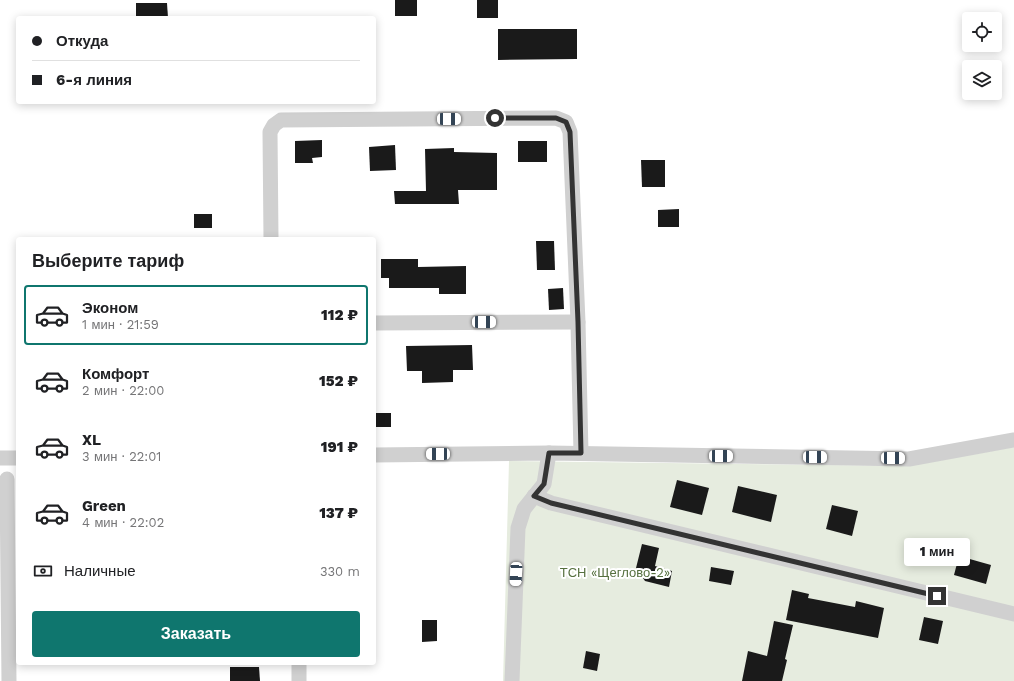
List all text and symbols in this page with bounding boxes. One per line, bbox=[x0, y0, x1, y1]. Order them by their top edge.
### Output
map controls bbox=[962, 12, 1002, 100]
button: locate bbox=[962, 12, 1002, 52]
text: Откуда bbox=[56, 32, 108, 50]
button: layers bbox=[962, 60, 1002, 100]
text: 6-я линия bbox=[56, 71, 132, 89]
route start bbox=[486, 109, 504, 127]
car bbox=[437, 113, 461, 125]
text: Выберите тариф bbox=[32, 250, 184, 271]
icon: car bbox=[34, 297, 70, 333]
text: Эконом bbox=[82, 299, 138, 317]
text: 112 ₽ bbox=[321, 306, 358, 324]
car bbox=[472, 316, 496, 328]
text: 1 мин · 21:59 bbox=[82, 317, 159, 332]
icon: car bbox=[34, 363, 70, 399]
text: Комфорт bbox=[82, 365, 149, 383]
text: 152 ₽ bbox=[319, 372, 358, 390]
text: 2 мин · 22:00 bbox=[82, 383, 164, 398]
icon: car bbox=[34, 429, 70, 465]
text: XL bbox=[82, 431, 101, 449]
text: 191 ₽ bbox=[321, 438, 358, 456]
car bbox=[426, 448, 450, 460]
text: 3 мин · 22:01 bbox=[82, 449, 161, 464]
car bbox=[709, 450, 733, 462]
car bbox=[803, 451, 827, 463]
car bbox=[881, 452, 905, 464]
icon: car bbox=[34, 495, 70, 531]
text: Green bbox=[82, 497, 126, 515]
text: 137 ₽ bbox=[319, 504, 358, 522]
text: 4 мин · 22:02 bbox=[82, 515, 164, 530]
callout: 1 мин bbox=[904, 538, 970, 566]
text: 1 мин bbox=[920, 544, 954, 559]
icon: cash bbox=[32, 560, 54, 582]
text: Наличные bbox=[64, 562, 136, 580]
car bbox=[509, 562, 523, 586]
text: 330 m bbox=[320, 564, 360, 579]
park label: ТСН «Щеглово-2» bbox=[560, 565, 670, 580]
route end bbox=[928, 587, 946, 605]
button: Заказать bbox=[32, 611, 360, 657]

